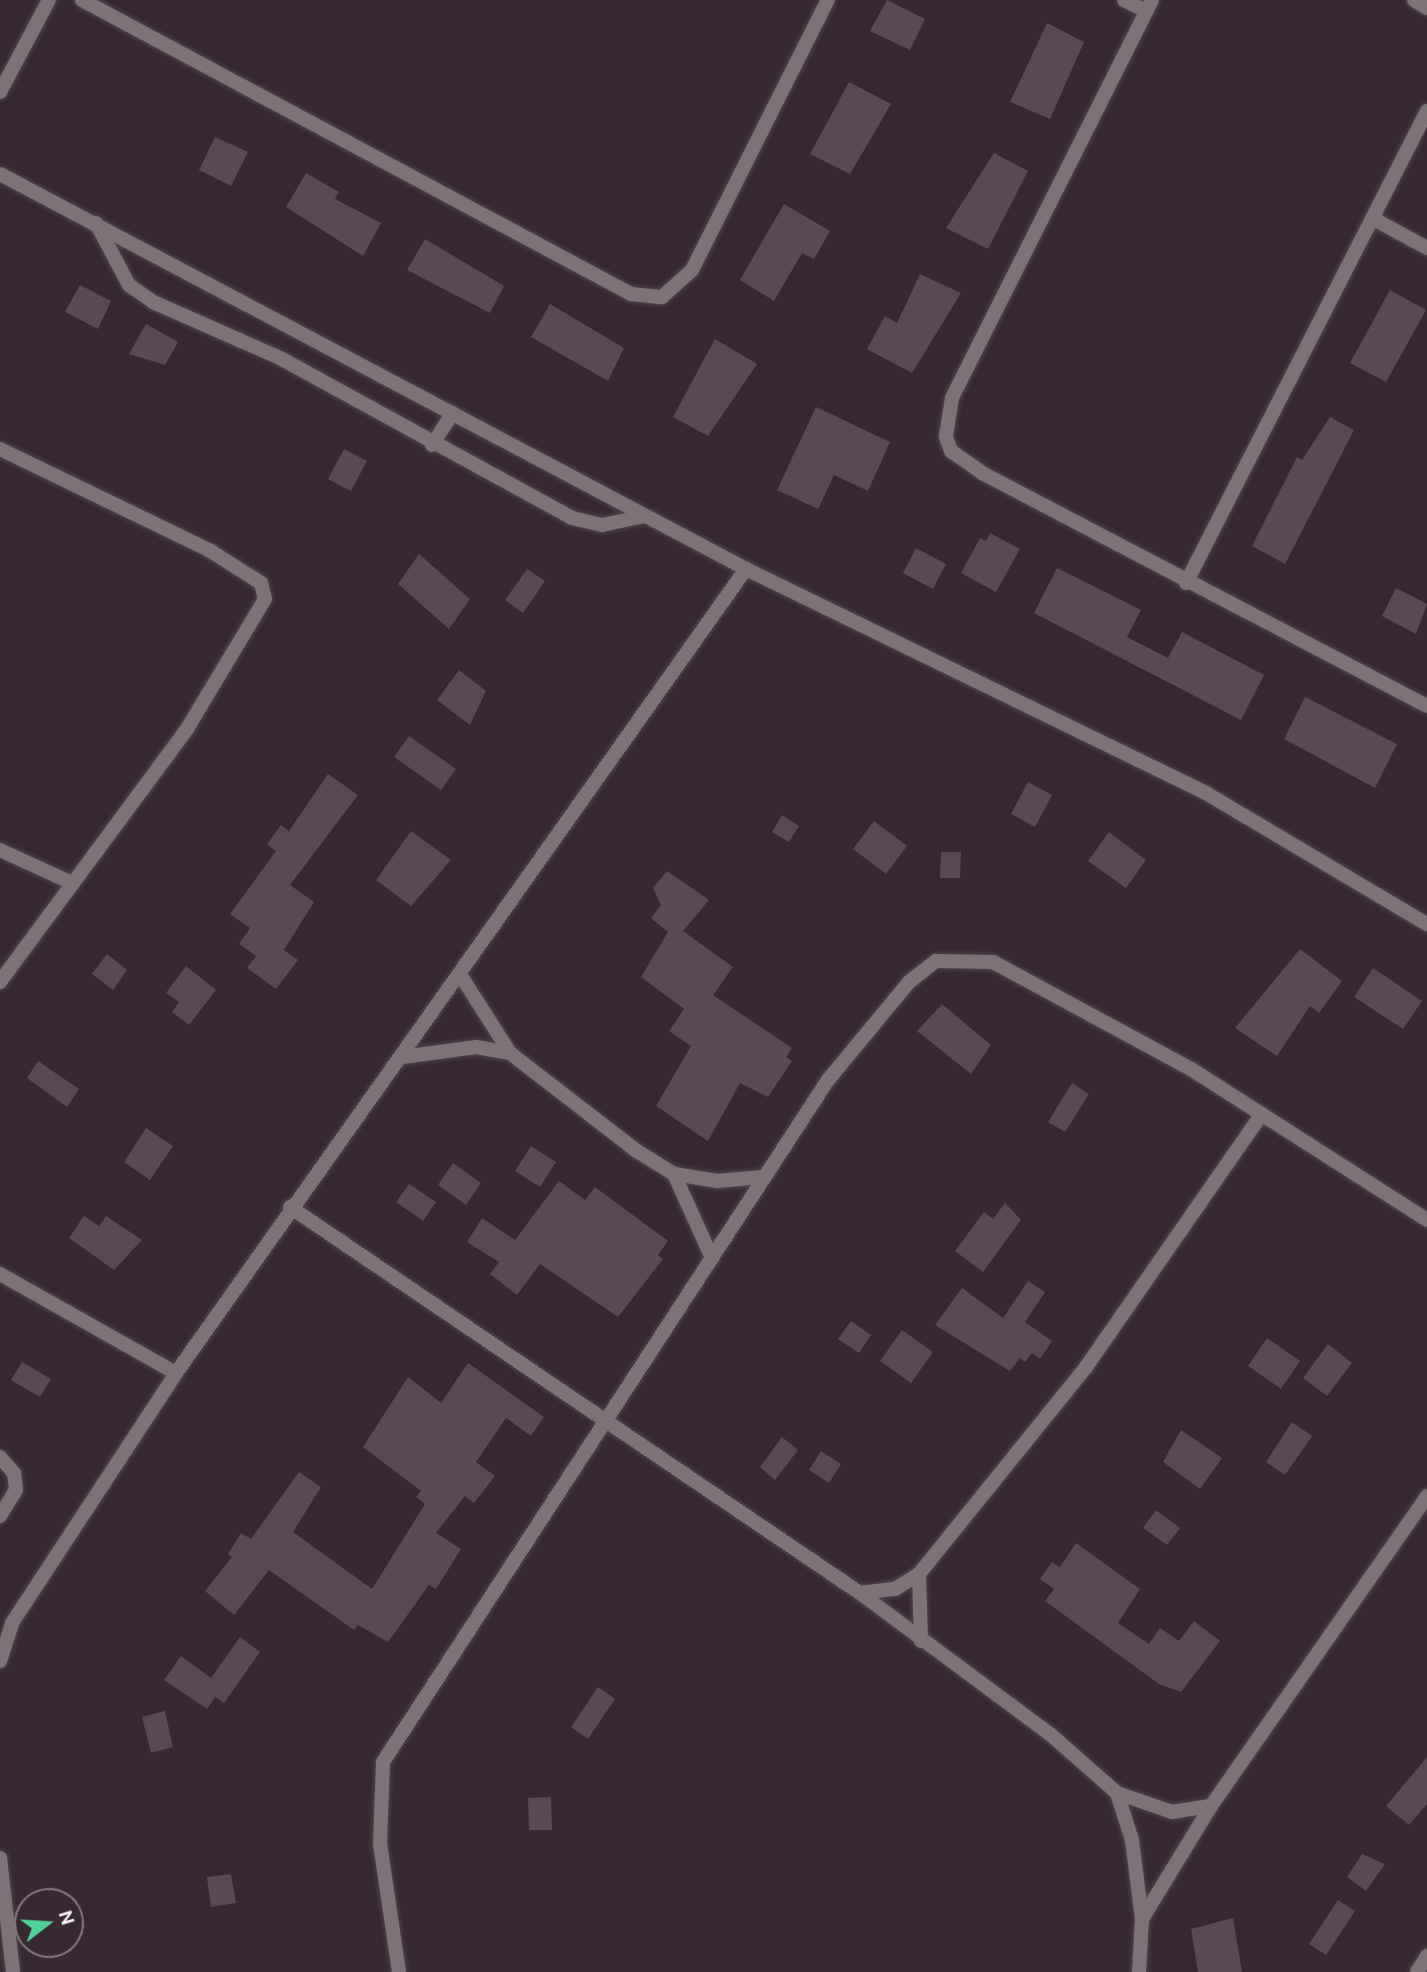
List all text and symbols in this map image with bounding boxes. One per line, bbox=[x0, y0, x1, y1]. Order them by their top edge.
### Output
north arrow bbox=[14, 1888, 84, 1958]
text: N bbox=[55, 1907, 80, 1927]

